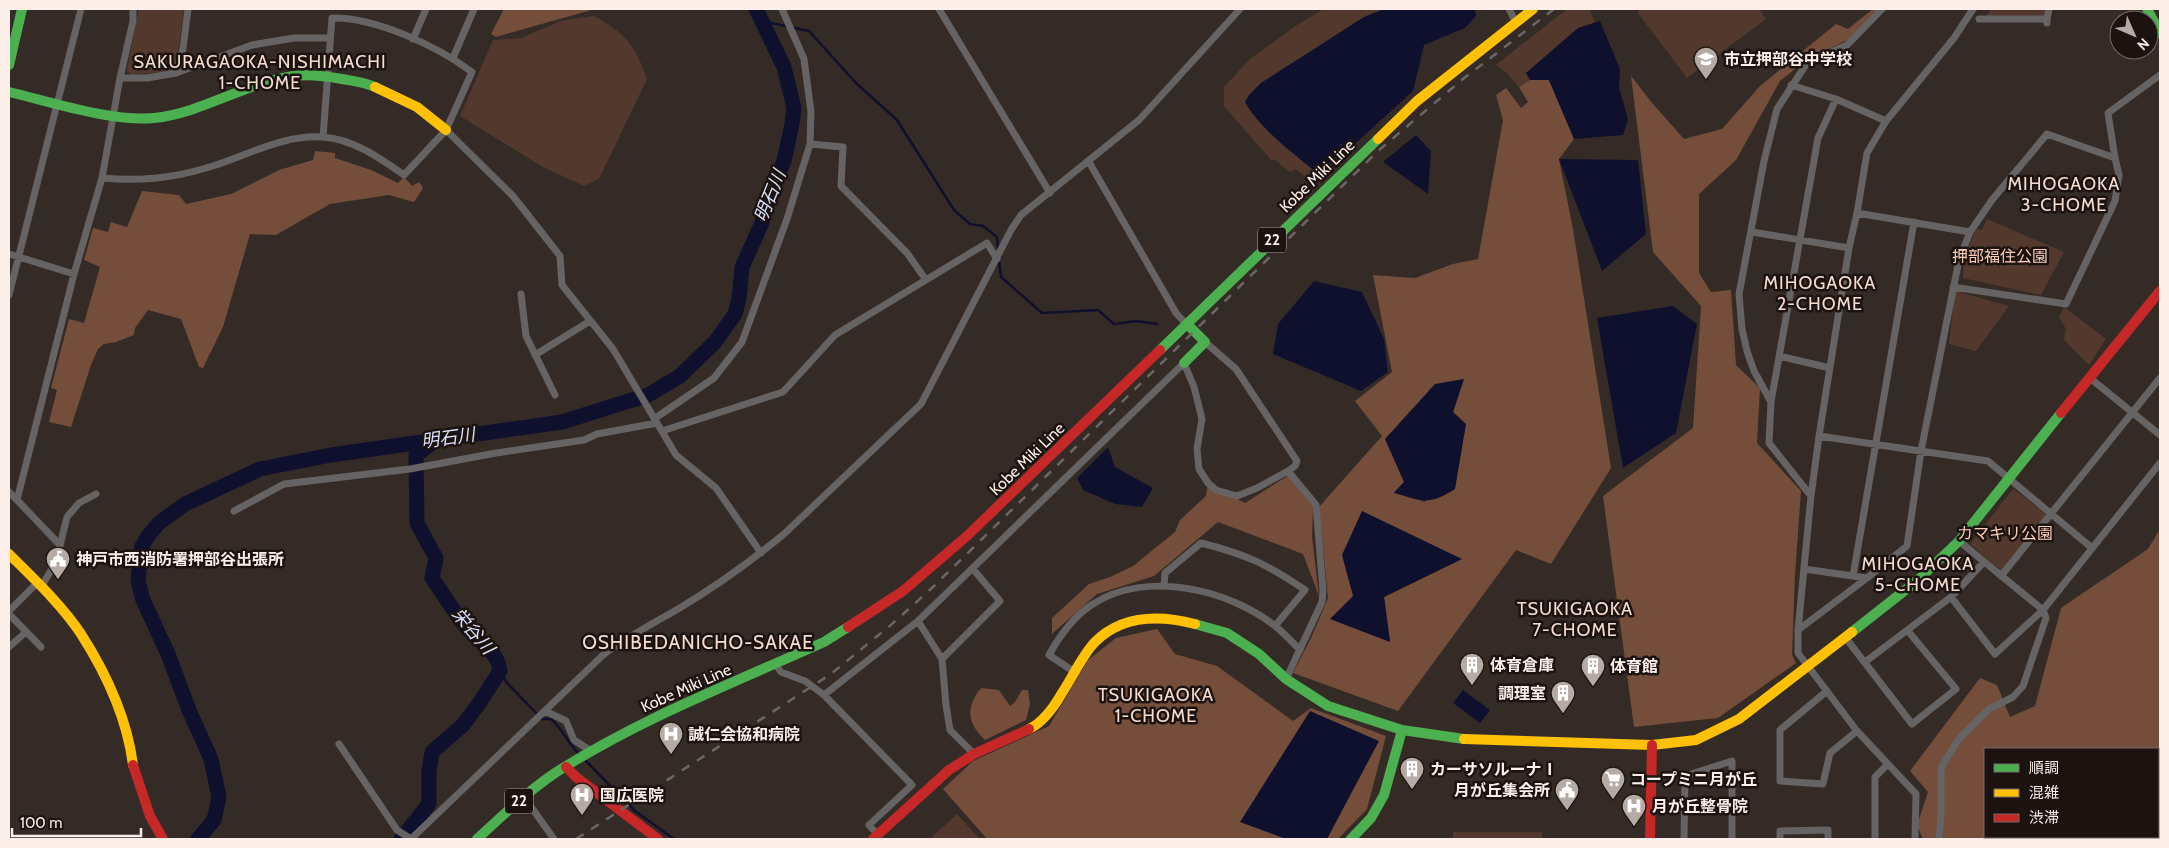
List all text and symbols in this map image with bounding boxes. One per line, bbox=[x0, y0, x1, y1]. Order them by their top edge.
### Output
north arrow bbox=[2109, 10, 2159, 60]
text: N bbox=[2133, 34, 2153, 54]
school or university icon: 市立押部谷中学校 bbox=[1693, 46, 1719, 80]
place label: 市立押部谷中学校 bbox=[1724, 50, 1852, 69]
district label: SAKURAGAOKA-NISHIMACHI 1-CHOME bbox=[133, 51, 387, 94]
street label: Kobe Miki Line bbox=[1276, 136, 1358, 216]
water label: 明石川 bbox=[750, 165, 791, 225]
district label: MIHOGAOKA 3-CHOME bbox=[2008, 173, 2120, 216]
road number: 22 bbox=[1258, 228, 1286, 252]
park label: 押部福住公園 bbox=[1952, 247, 2048, 266]
district label: MIHOGAOKA 2-CHOME bbox=[1764, 272, 1876, 315]
street label: Kobe Miki Line bbox=[986, 419, 1068, 499]
water label: 明石川 bbox=[420, 423, 478, 453]
park label: カマキリ公園 bbox=[1957, 524, 2053, 543]
public building icon: 神戸市西消防署押部谷出張所 bbox=[45, 546, 71, 580]
place label: 神戸市西消防署押部谷出張所 bbox=[76, 550, 284, 569]
district label: MIHOGAOKA 5-CHOME bbox=[1862, 553, 1974, 596]
district label: TSUKIGAOKA 7-CHOME bbox=[1517, 598, 1633, 641]
water label: 栄谷川 bbox=[447, 603, 500, 660]
district label: OSHIBEDANICHO-SAKAE bbox=[582, 631, 814, 654]
building icon: 体育倉庫 bbox=[1459, 652, 1485, 686]
building icon: 体育館 bbox=[1580, 653, 1606, 687]
place label: 体育倉庫 bbox=[1490, 656, 1554, 675]
place label: 体育館 bbox=[1610, 657, 1658, 676]
street label: Kobe Miki Line bbox=[638, 660, 734, 716]
building icon: 調理室 bbox=[1550, 680, 1576, 714]
district label: TSUKIGAOKA 1-CHOME bbox=[1098, 684, 1214, 727]
place label: 調理室 bbox=[1498, 684, 1546, 703]
hospital icon: 誠仁会協和病院 bbox=[658, 721, 684, 755]
place label: 誠仁会協和病院 bbox=[688, 725, 800, 744]
legend bbox=[1984, 748, 2159, 838]
building icon: カーサソルーナⅠ bbox=[1399, 756, 1425, 790]
text: 順調 bbox=[2029, 759, 2059, 777]
place label: カーサソルーナⅠ bbox=[1430, 760, 1558, 779]
supermarket icon: コープミニ月が丘 bbox=[1600, 766, 1626, 800]
place label: コープミニ月が丘 bbox=[1630, 770, 1757, 789]
public building icon: 月が丘集会所 bbox=[1554, 777, 1580, 811]
place label: 月が丘集会所 bbox=[1454, 781, 1550, 800]
hospital icon: 国広医院 bbox=[569, 782, 595, 816]
text: 混雑 bbox=[2029, 784, 2059, 802]
place label: 国広医院 bbox=[600, 786, 664, 805]
road number: 22 bbox=[505, 788, 533, 814]
hospital icon: 月が丘整骨院 bbox=[1621, 793, 1647, 827]
place label: 月が丘整骨院 bbox=[1652, 797, 1748, 816]
scale bar bbox=[12, 806, 141, 838]
text: 渋滞 bbox=[2029, 809, 2059, 827]
text: 100 m bbox=[20, 814, 62, 832]

